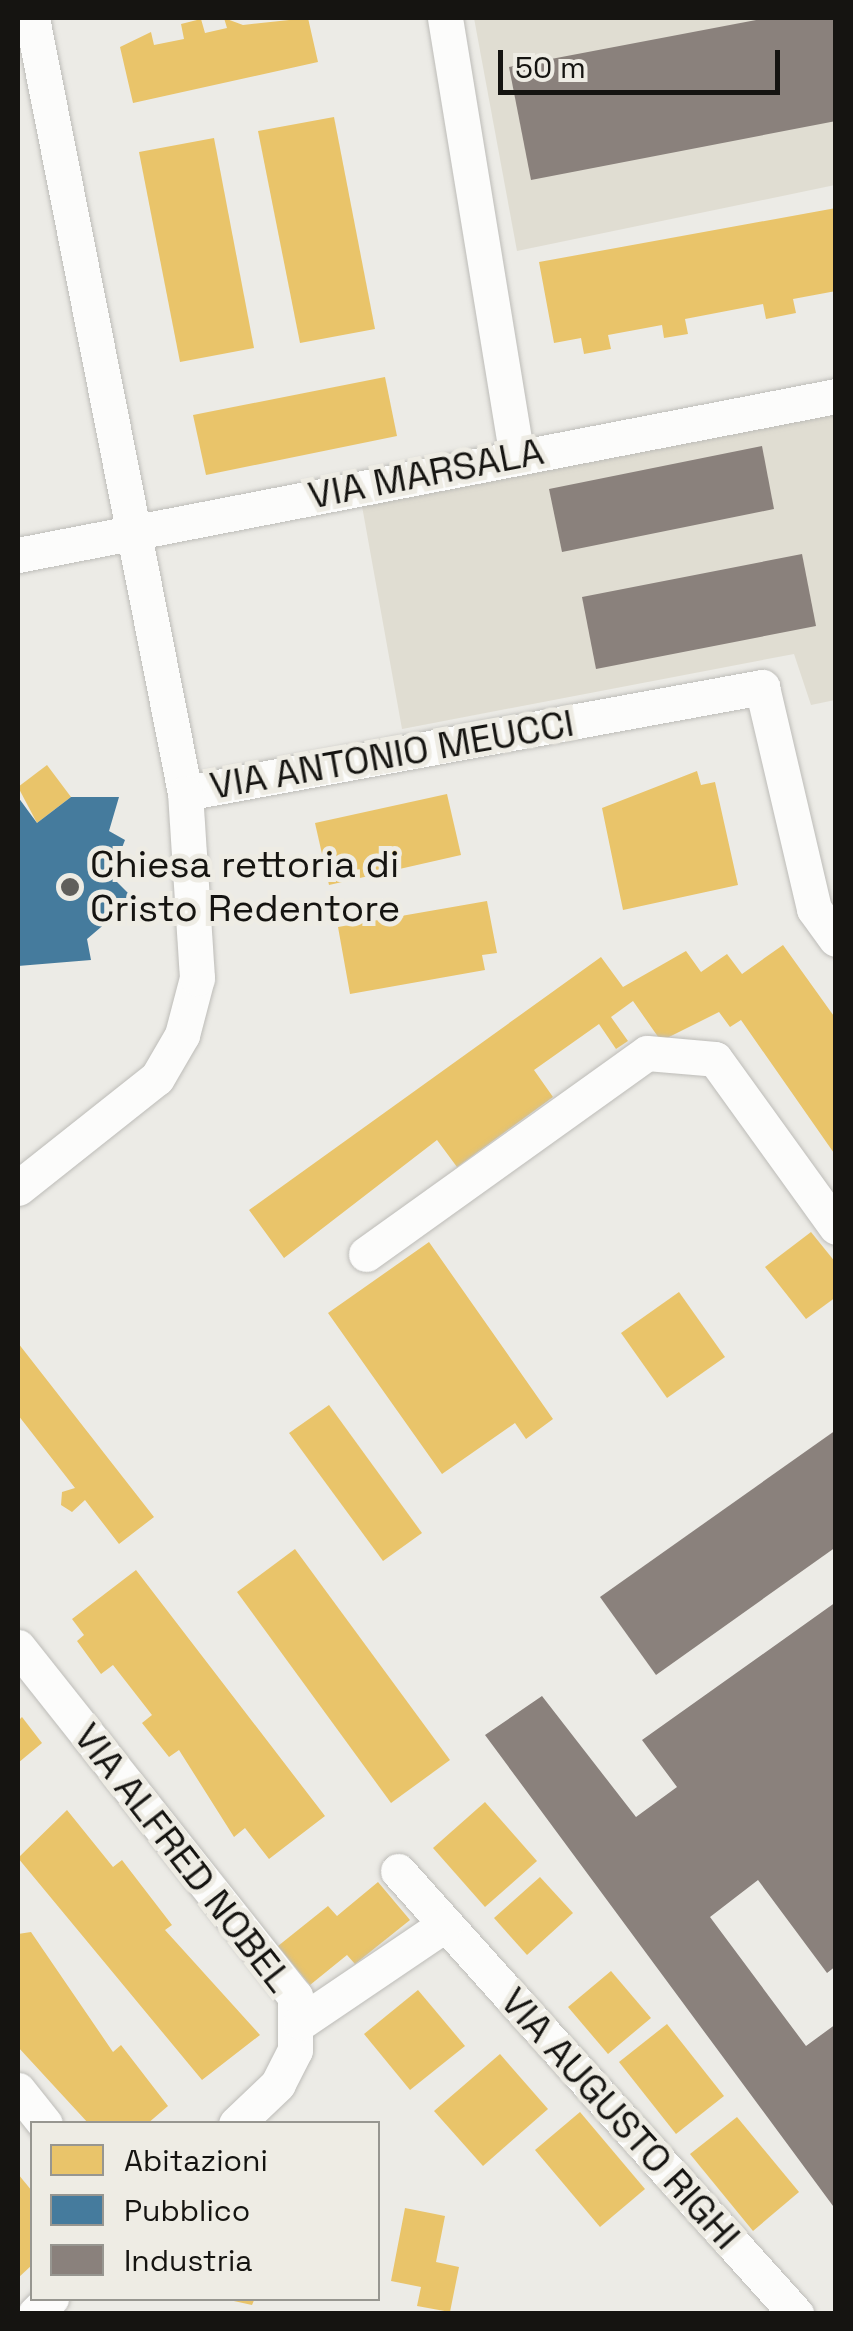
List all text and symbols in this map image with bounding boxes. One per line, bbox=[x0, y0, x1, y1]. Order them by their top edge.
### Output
scale bar bbox=[503, 30, 786, 92]
text: 50 m bbox=[515, 48, 586, 87]
street label: VIA MARSALA bbox=[304, 429, 548, 519]
street label: VIA ANTONIO MEUCCI bbox=[206, 700, 578, 810]
place label: Chiesa rettoria di Cristo Redentore bbox=[90, 842, 400, 932]
marker: Chiesa rettoria di Cristo Redentore bbox=[59, 876, 81, 898]
street label: VIA ALFRED NOBEL bbox=[64, 1714, 302, 2002]
street label: VIA AUGUSTO RIGHI bbox=[490, 1979, 750, 2259]
legend bbox=[30, 2121, 380, 2301]
text: Abitazioni bbox=[124, 2141, 268, 2180]
text: Pubblico bbox=[124, 2191, 250, 2230]
text: Industria bbox=[124, 2241, 253, 2280]

